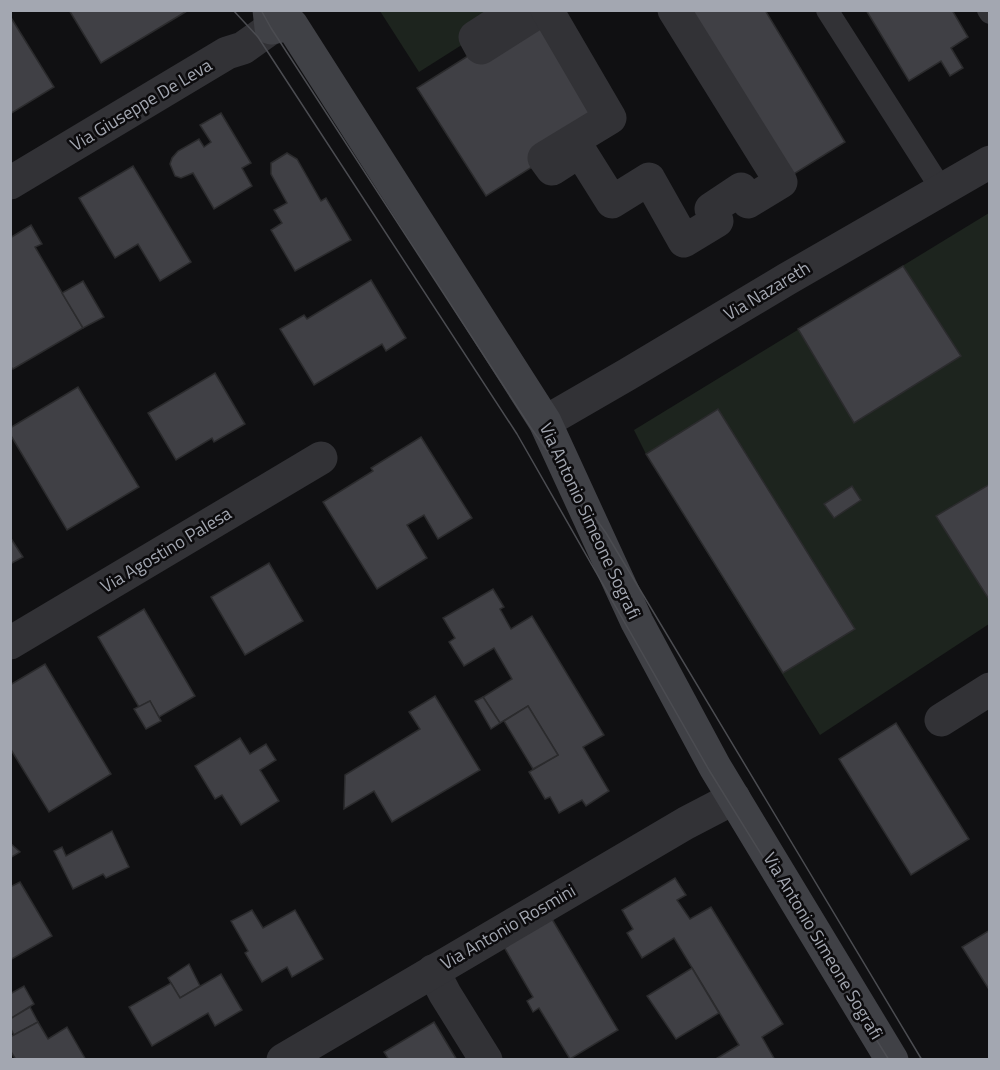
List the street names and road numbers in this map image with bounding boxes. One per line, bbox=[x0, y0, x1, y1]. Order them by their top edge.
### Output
street label: Via Giuseppe De Leva bbox=[65, 52, 217, 158]
street label: Via Nazareth bbox=[718, 254, 815, 327]
street label: Via Antonio Simeone Sografi bbox=[533, 418, 648, 624]
street label: Via Agostino Palesa bbox=[95, 500, 236, 599]
street label: Via Antonio Simeone Sografi bbox=[757, 847, 890, 1045]
street label: Via Antonio Rosmini bbox=[435, 877, 580, 976]

